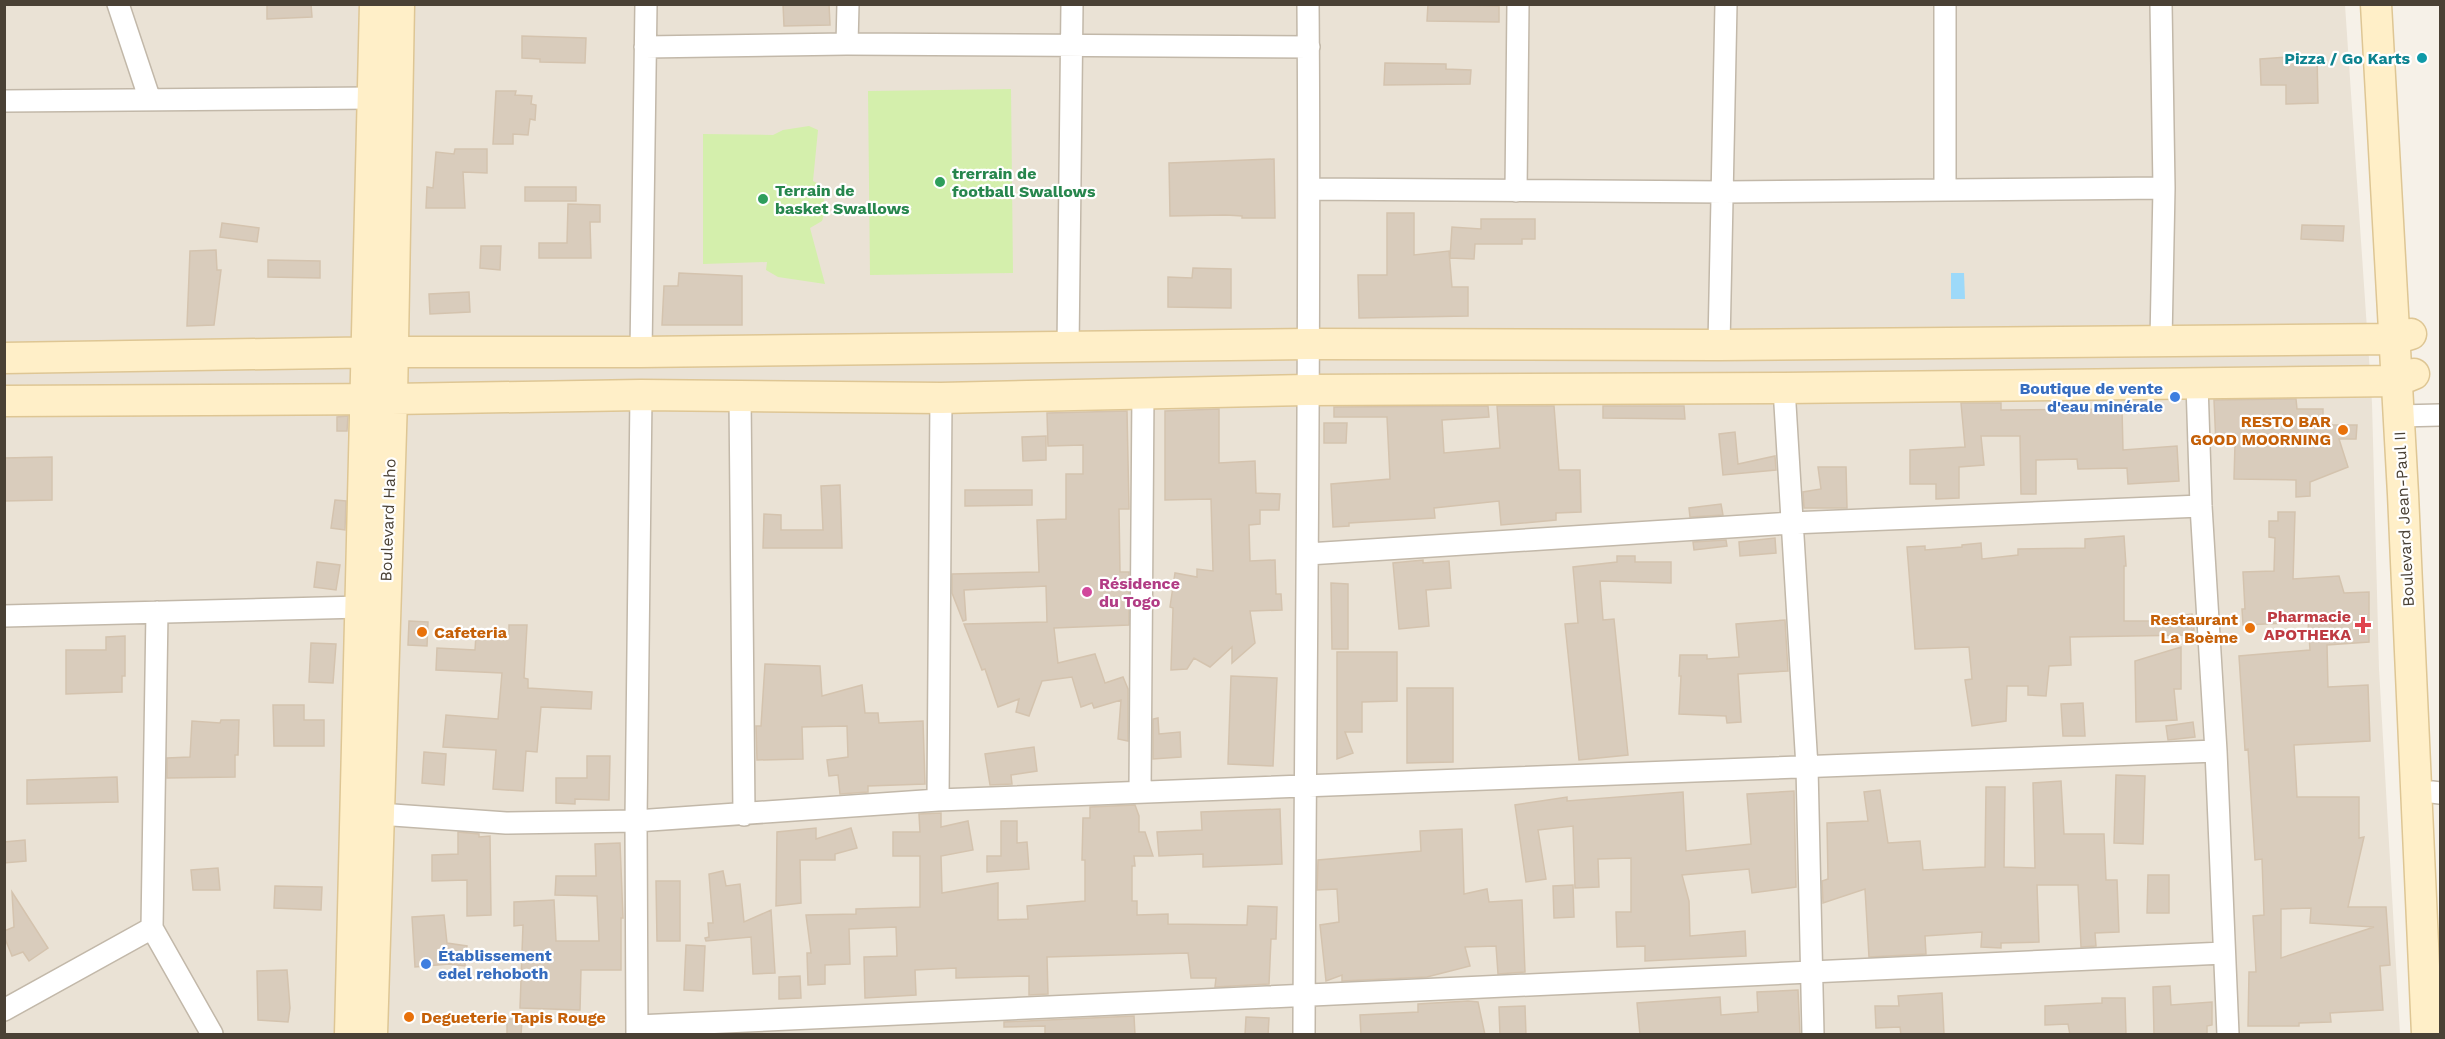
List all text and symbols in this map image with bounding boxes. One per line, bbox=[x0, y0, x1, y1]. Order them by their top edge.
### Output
place label: Pizza / Go Karts bbox=[2284, 49, 2410, 68]
marker: Pizza / Go Karts bbox=[2415, 51, 2429, 65]
place label: trerrain de football Swallows bbox=[952, 164, 1096, 201]
marker: trerrain de football Swallows bbox=[933, 175, 947, 189]
place label: Terrain de basket Swallows bbox=[775, 181, 910, 218]
marker: Terrain de basket Swallows bbox=[756, 192, 770, 206]
place label: Boutique de vente d'eau minérale bbox=[2019, 379, 2163, 416]
marker: Boutique de vente d'eau minérale bbox=[2168, 390, 2182, 404]
place label: RESTO BAR GOOD MOORNING bbox=[2190, 412, 2331, 449]
marker: RESTO BAR GOOD MOORNING bbox=[2336, 423, 2350, 437]
street label: Boulevard Jean-Paul II bbox=[2390, 431, 2418, 607]
street label: Boulevard Haho bbox=[376, 458, 400, 582]
place label: Résidence du Togo bbox=[1099, 574, 1180, 611]
marker: Résidence du Togo bbox=[1080, 585, 1094, 599]
place label: Pharmacie APOTHEKA bbox=[2264, 607, 2351, 644]
place label: Restaurant La Boème bbox=[2150, 610, 2238, 647]
marker: Pharmacie APOTHEKA bbox=[2356, 618, 2370, 632]
marker: Restaurant La Boème bbox=[2243, 621, 2257, 635]
place label: Cafeteria bbox=[434, 623, 508, 642]
marker: Cafeteria bbox=[415, 625, 429, 639]
place label: Établissement edel rehoboth bbox=[438, 946, 552, 983]
marker: Établissement edel rehoboth bbox=[419, 957, 433, 971]
place label: Degueterie Tapis Rouge bbox=[421, 1008, 606, 1027]
marker: Degueterie Tapis Rouge bbox=[402, 1010, 416, 1024]

